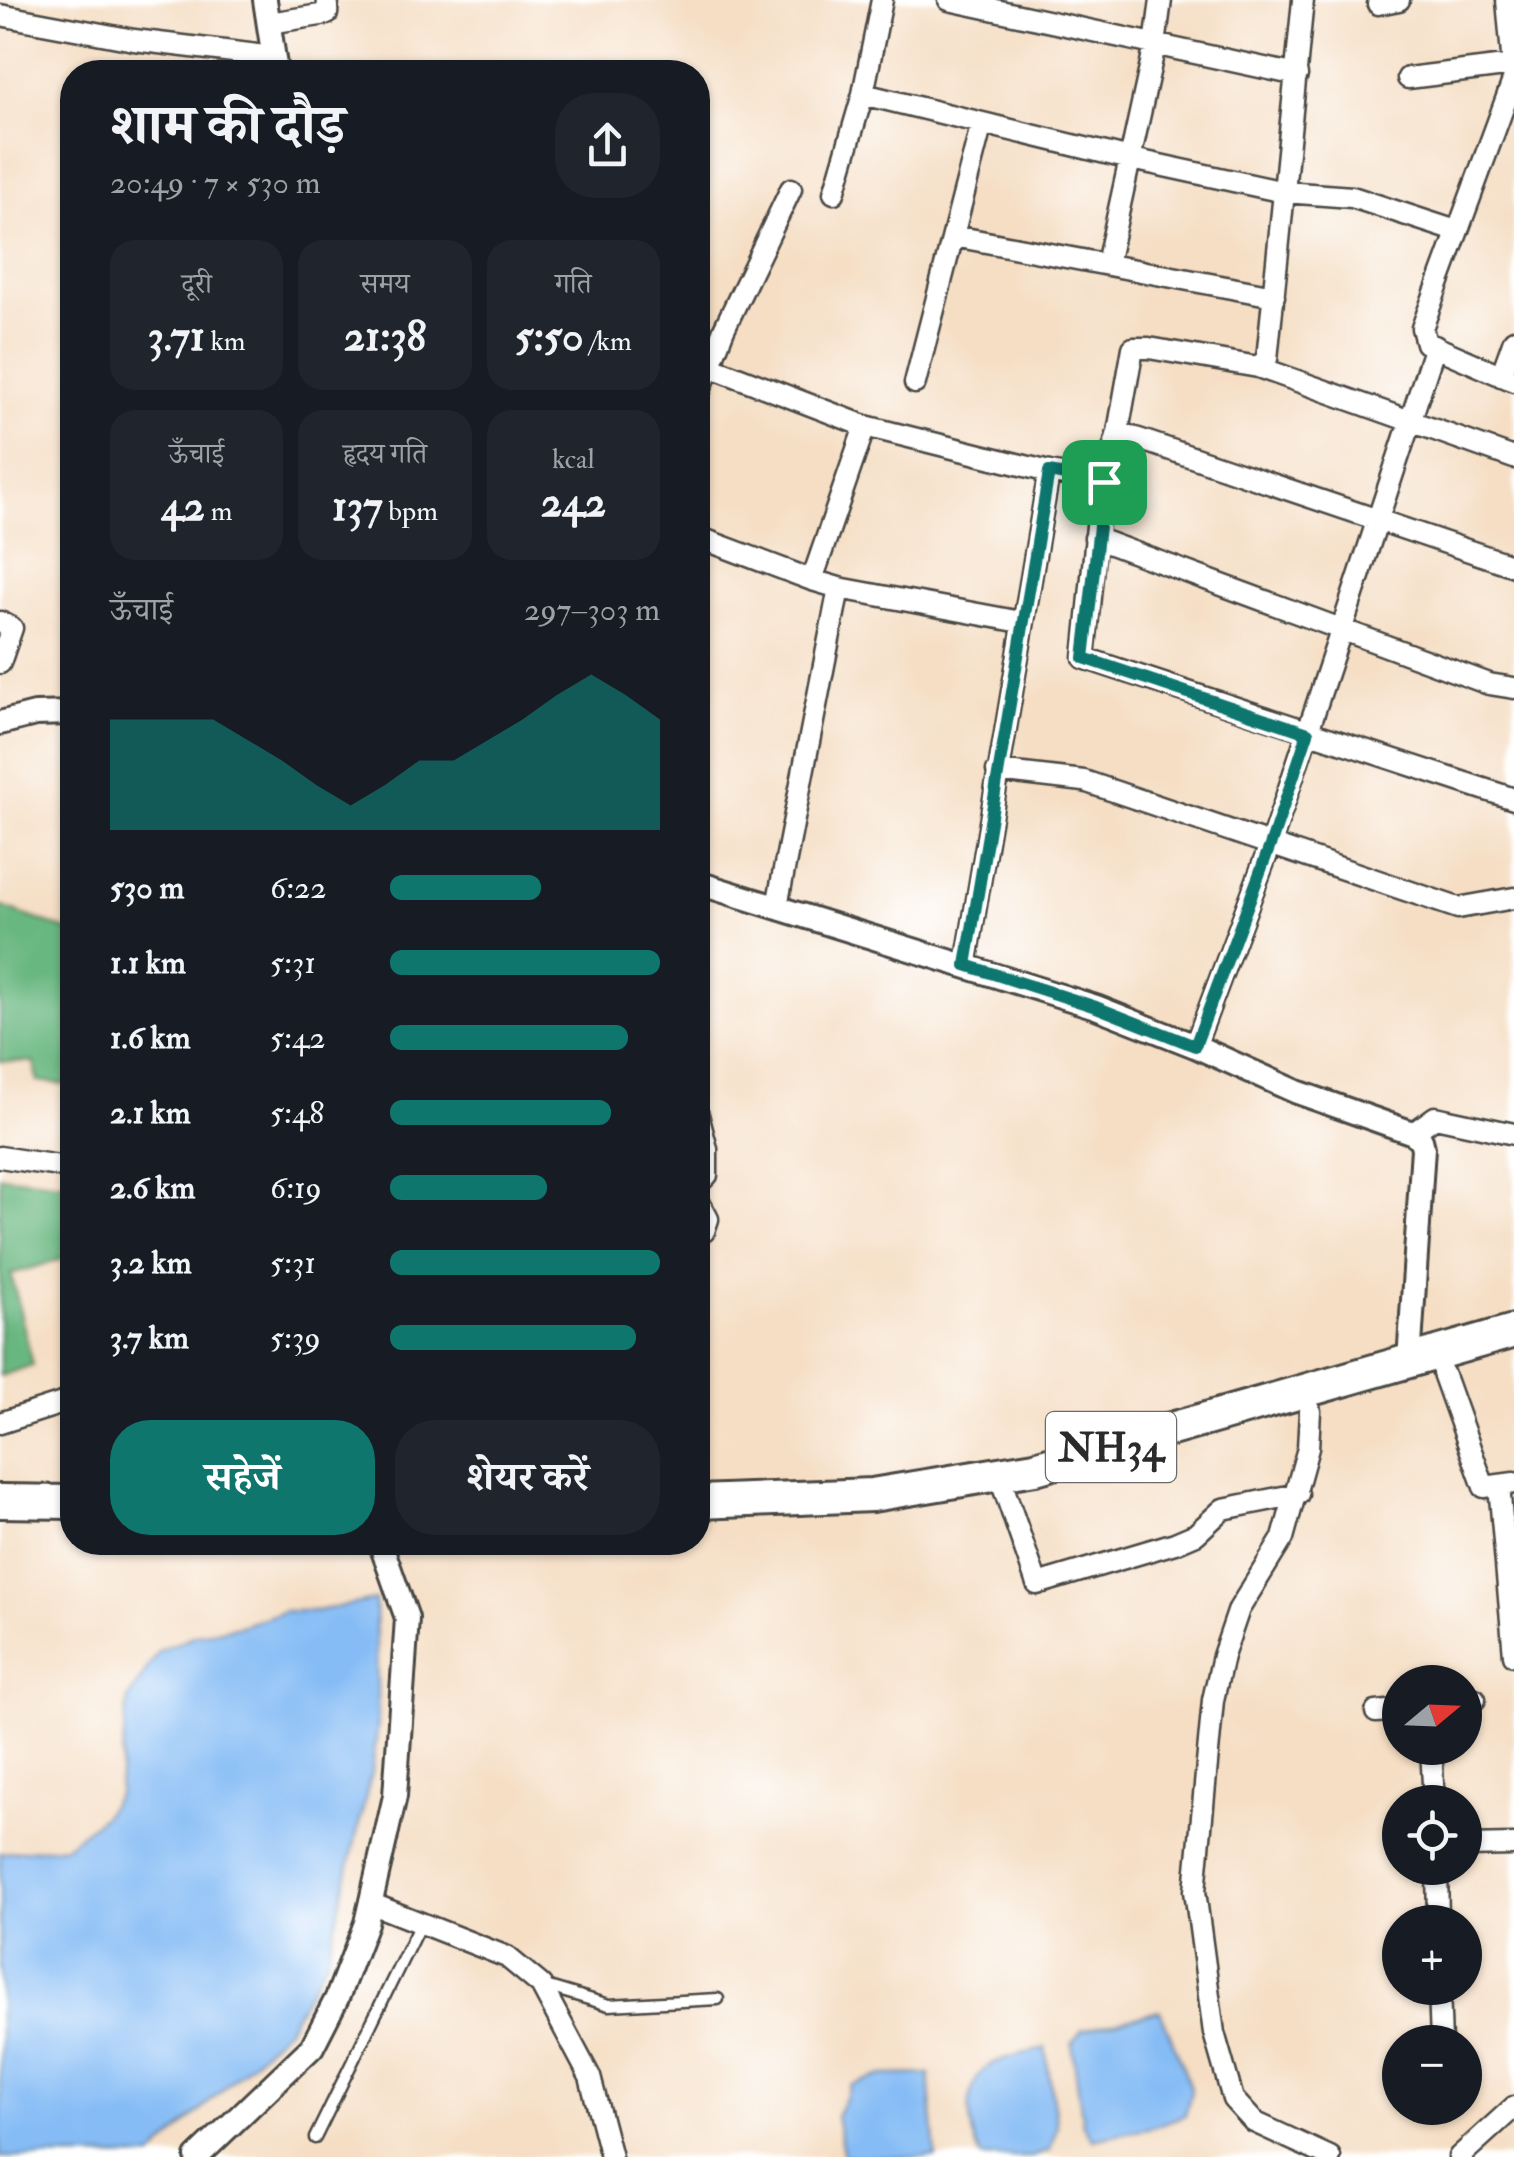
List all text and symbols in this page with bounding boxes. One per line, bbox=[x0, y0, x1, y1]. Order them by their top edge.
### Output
text: शाम की दौड़ bbox=[110, 91, 345, 160]
button: share bbox=[555, 93, 660, 198]
text: 20:49 · 7 × 530 m bbox=[110, 163, 321, 203]
text: दूरी bbox=[181, 267, 212, 302]
text: समय bbox=[360, 267, 410, 302]
text: गति bbox=[555, 267, 592, 302]
text: 3.71 bbox=[148, 311, 205, 363]
text: 21:38 bbox=[344, 311, 426, 363]
text: 5:50 bbox=[515, 311, 583, 363]
text: km bbox=[205, 324, 246, 359]
text: /km bbox=[583, 324, 632, 359]
text: ऊँचाई bbox=[169, 437, 224, 472]
text: हृदय गति bbox=[343, 437, 427, 472]
pin bbox=[1062, 440, 1147, 525]
text: kcal bbox=[552, 442, 595, 477]
icon: arrive bbox=[1077, 455, 1132, 510]
text: 242 bbox=[541, 477, 606, 529]
text: 42 bbox=[161, 481, 205, 533]
text: 137 bbox=[332, 481, 382, 533]
text: m bbox=[205, 494, 232, 529]
text: bpm bbox=[382, 494, 438, 529]
text: ऊँचाई bbox=[110, 590, 173, 630]
text: 297–303 m bbox=[524, 590, 660, 630]
text: 530 m bbox=[110, 868, 184, 908]
text: 6:22 bbox=[270, 868, 326, 908]
text: 1.1 km bbox=[110, 943, 186, 983]
text: 5:31 bbox=[270, 943, 316, 983]
text: 1.6 km bbox=[110, 1018, 191, 1058]
text: 5:42 bbox=[270, 1018, 325, 1058]
text: 2.1 km bbox=[110, 1093, 191, 1133]
text: 5:48 bbox=[270, 1093, 324, 1133]
text: 2.6 km bbox=[110, 1168, 195, 1208]
text: 6:19 bbox=[270, 1168, 322, 1208]
text: 3.2 km bbox=[110, 1243, 192, 1283]
text: 5:31 bbox=[270, 1243, 316, 1283]
text: 3.7 km bbox=[110, 1318, 189, 1358]
text: 5:39 bbox=[270, 1318, 321, 1358]
road number: NH34 bbox=[1046, 1412, 1176, 1482]
button: सहेजें bbox=[110, 1420, 375, 1535]
button: शेयर करें bbox=[395, 1420, 660, 1535]
north arrow bbox=[1382, 1665, 1482, 1765]
map controls bbox=[1382, 1665, 1482, 2125]
button: locate bbox=[1382, 1785, 1482, 1885]
button: + bbox=[1382, 1905, 1482, 2005]
button: − bbox=[1382, 2025, 1482, 2125]

